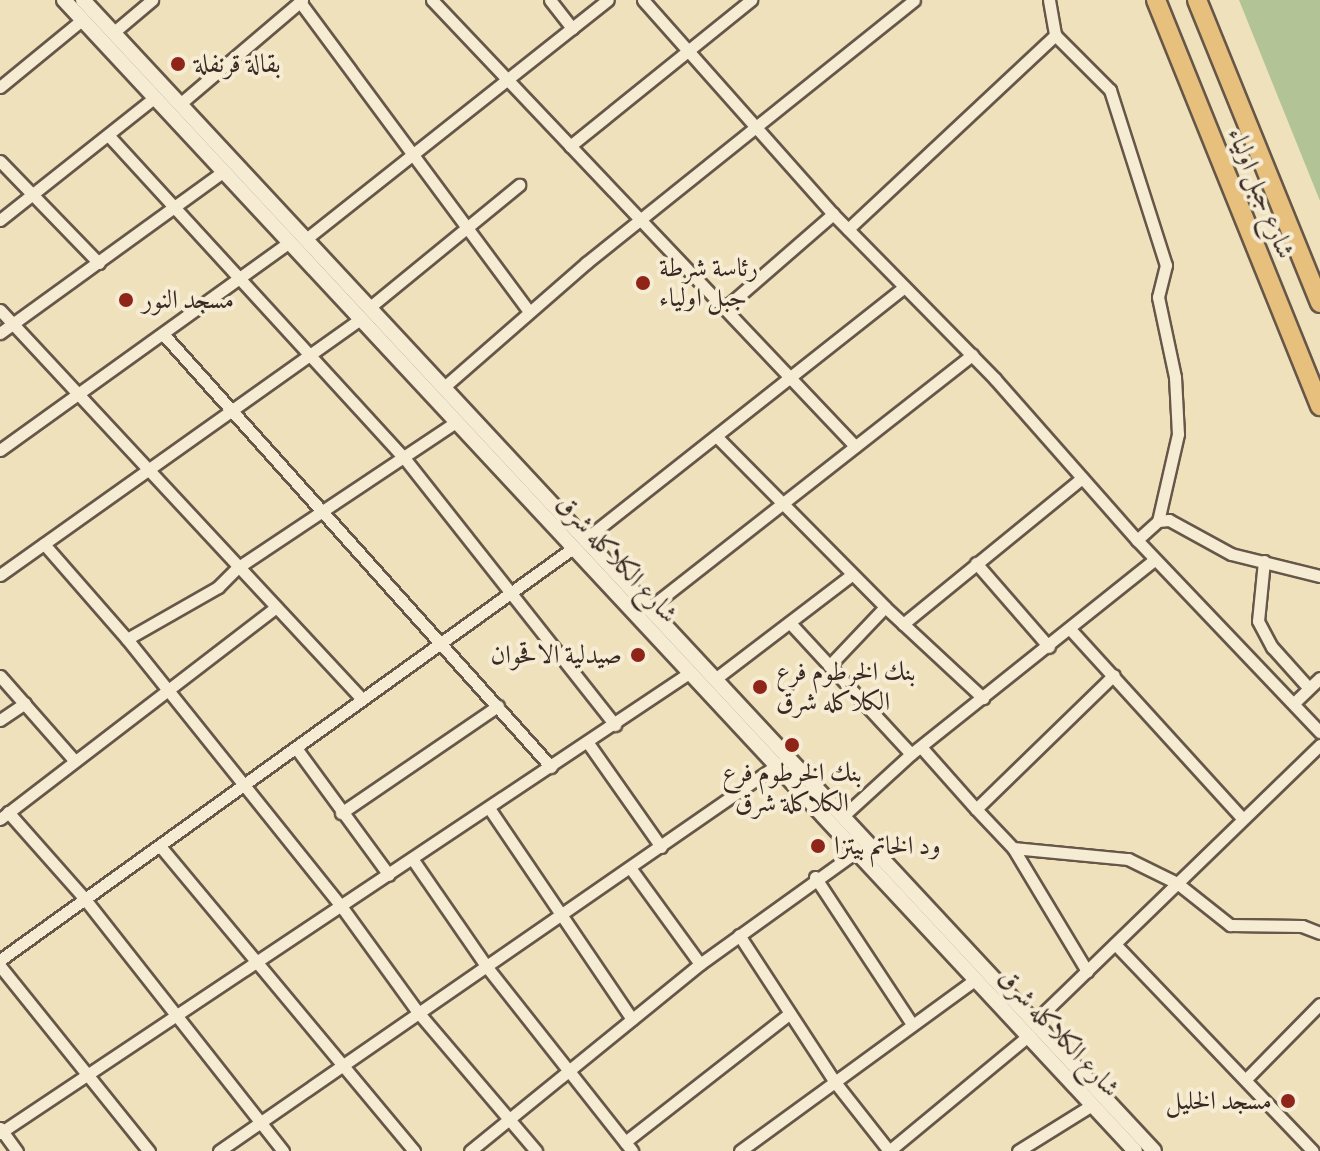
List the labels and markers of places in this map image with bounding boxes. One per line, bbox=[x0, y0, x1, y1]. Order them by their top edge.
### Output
place label: بقالة قرنفلة bbox=[194, 48, 281, 80]
marker: بقالة قرنفلة bbox=[169, 55, 187, 73]
place label: رئاسة شرطة جبل اولياء bbox=[659, 252, 758, 314]
marker: رئاسة شرطة جبل اولياء bbox=[634, 274, 652, 292]
place label: مسجد النور bbox=[142, 284, 234, 316]
marker: مسجد النور bbox=[117, 291, 135, 309]
place label: صيدلية الاقحوان bbox=[490, 639, 622, 671]
marker: صيدلية الاقحوان bbox=[629, 646, 647, 664]
place label: بنك الخرطوم فرع الكلاكله شرق bbox=[776, 656, 916, 718]
marker: بنك الخرطوم فرع الكلاكله شرق bbox=[751, 678, 769, 696]
marker: بنك الخرطوم فرع الكلاكلة شرق bbox=[783, 736, 801, 754]
place label: بنك الخرطوم فرع الكلاكلة شرق bbox=[722, 757, 862, 818]
place label: ود الخاتم بيتزا bbox=[834, 830, 941, 862]
marker: ود الخاتم بيتزا bbox=[809, 837, 827, 855]
place label: مسجد الخليل bbox=[1166, 1085, 1272, 1117]
marker: مسجد الخليل bbox=[1279, 1092, 1297, 1110]

